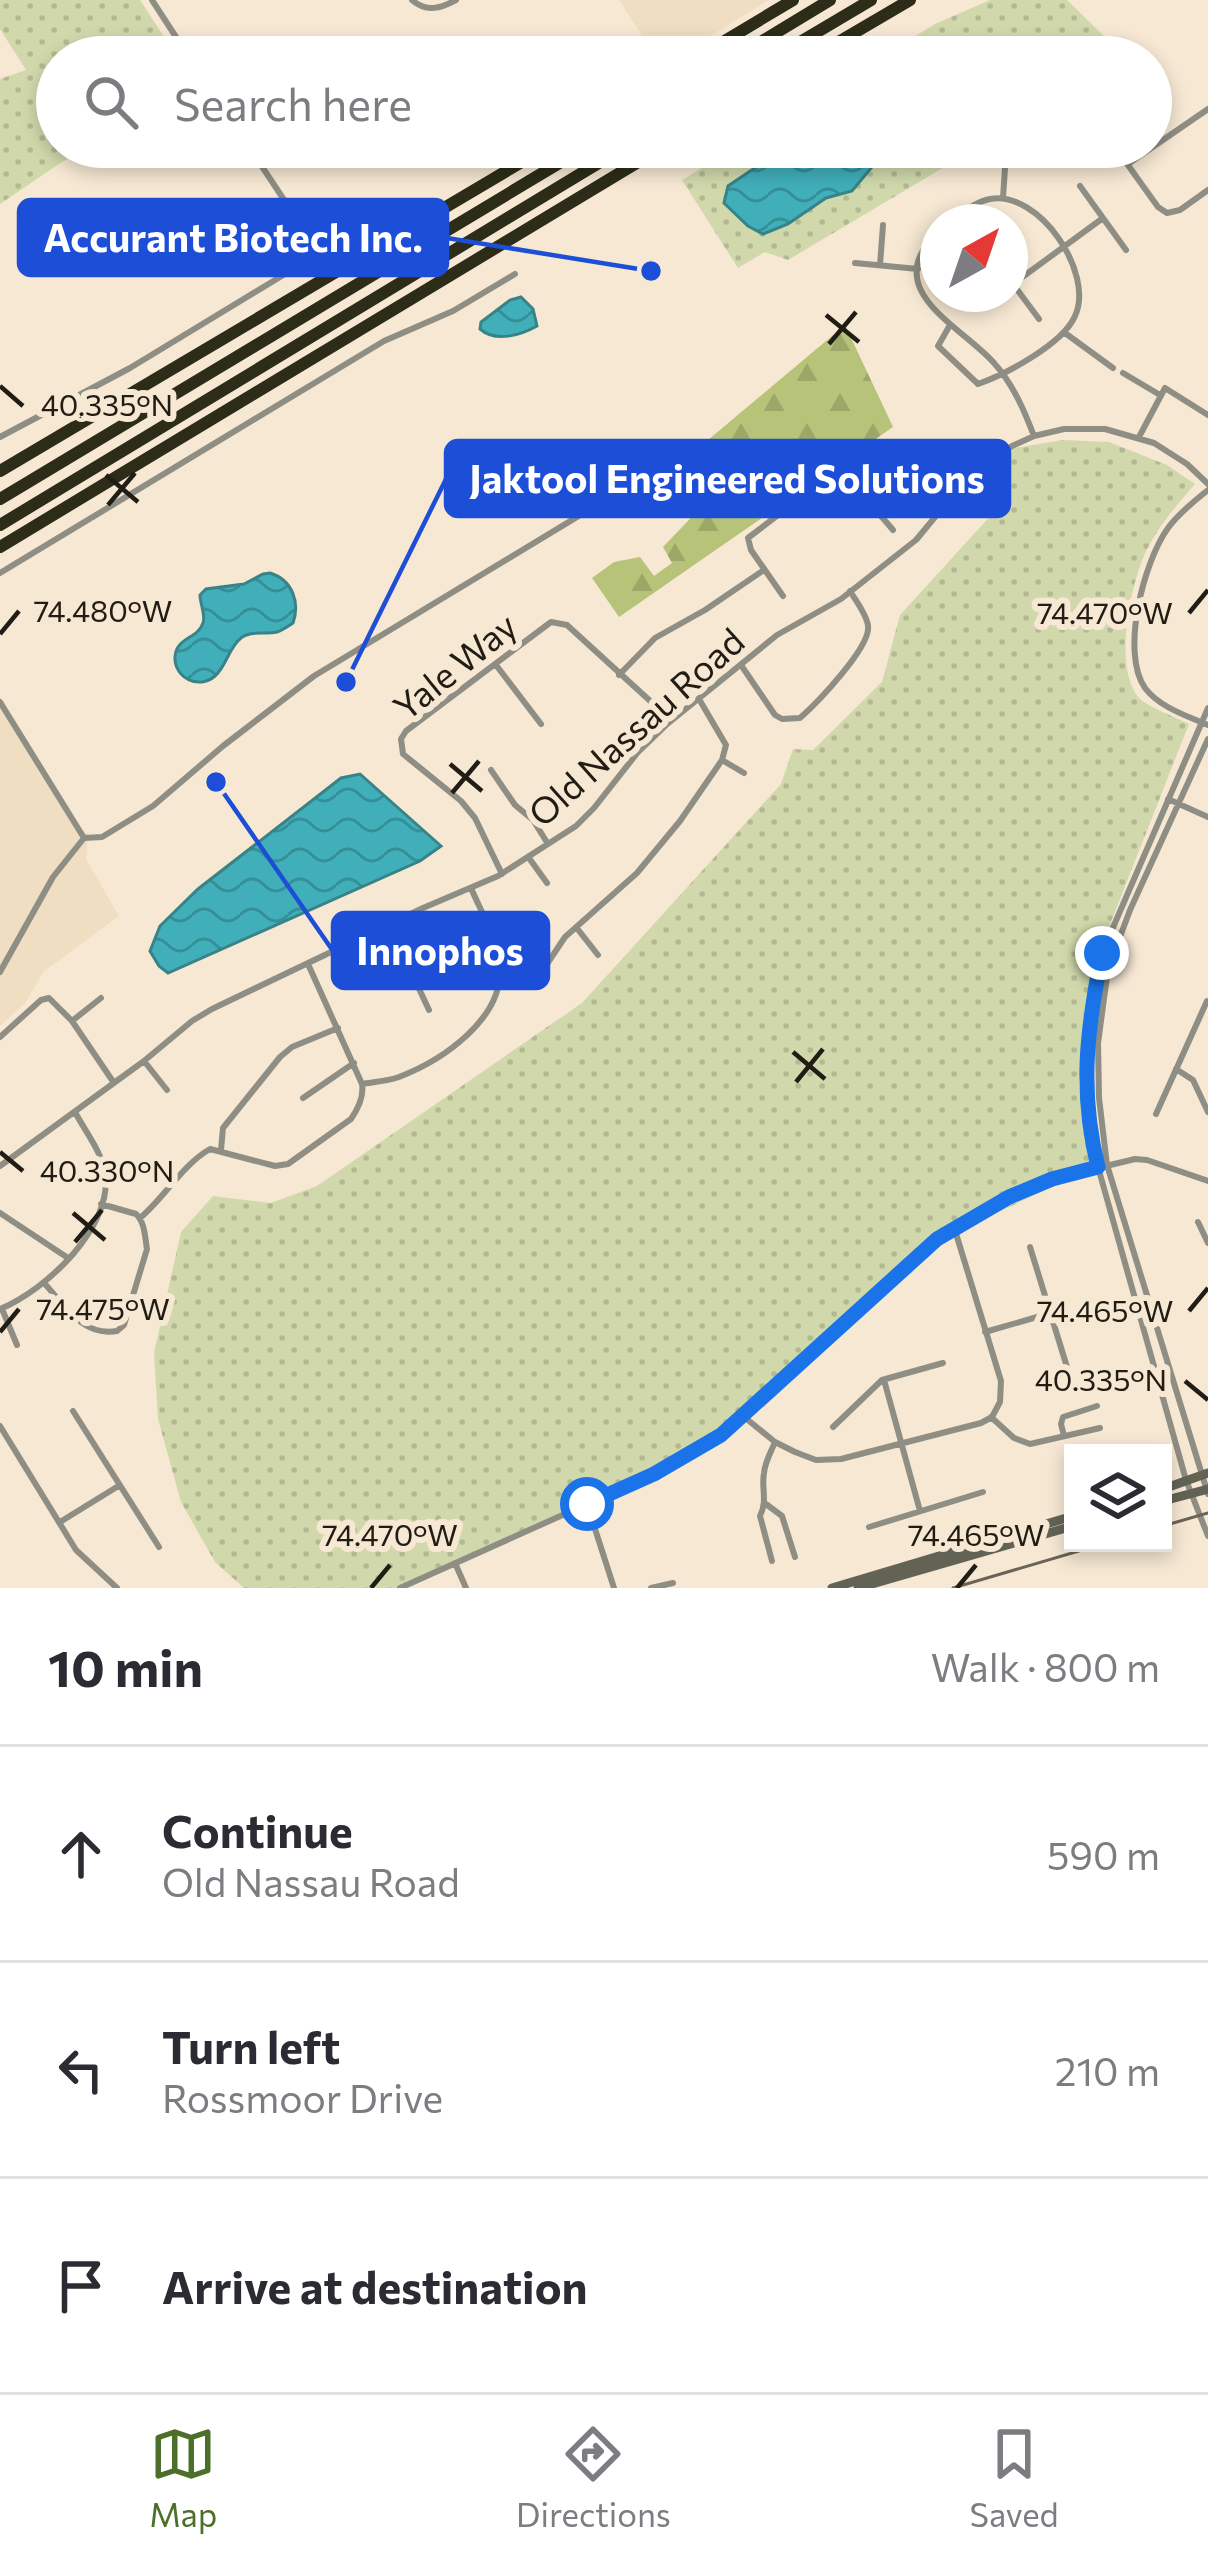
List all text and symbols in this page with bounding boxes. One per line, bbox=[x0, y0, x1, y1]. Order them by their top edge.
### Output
search box bbox=[36, 36, 1172, 168]
icon: search bbox=[78, 69, 144, 135]
text: Search here bbox=[174, 75, 412, 130]
callout: Accurant Biotech Inc. bbox=[19, 200, 447, 275]
north arrow bbox=[920, 204, 1028, 312]
text: Accurant Biotech Inc. bbox=[43, 212, 423, 260]
text: 40.335°N bbox=[41, 385, 173, 422]
callout: Jaktool Engineered Solutions bbox=[446, 441, 1009, 516]
text: Jaktool Engineered Solutions bbox=[469, 453, 985, 501]
text: 74.480°W bbox=[34, 591, 172, 628]
text: 74.470°W bbox=[1037, 593, 1173, 630]
street label: Yale Way bbox=[384, 602, 524, 728]
street label: Old Nassau Road bbox=[518, 618, 752, 834]
callout: Innophos bbox=[333, 913, 548, 988]
text: Innophos bbox=[356, 925, 524, 973]
route end bbox=[1075, 926, 1129, 980]
text: 40.330°N bbox=[40, 1151, 174, 1188]
text: 74.475°W bbox=[36, 1289, 170, 1326]
text: 74.465°W bbox=[1037, 1291, 1173, 1328]
text: 40.335°N bbox=[1035, 1360, 1167, 1397]
map controls bbox=[1064, 1444, 1172, 1552]
button: layers bbox=[1064, 1444, 1172, 1552]
route start bbox=[560, 1477, 614, 1531]
text: 74.470°W bbox=[322, 1515, 458, 1552]
text: 74.465°W bbox=[908, 1515, 1044, 1552]
text: 10 min bbox=[48, 1635, 203, 1698]
text: Walk · 800 m bbox=[931, 1642, 1160, 1690]
text: Continue bbox=[162, 1802, 353, 1857]
icon: ahead bbox=[48, 1821, 114, 1887]
text: 590 m bbox=[1047, 1830, 1160, 1878]
text: Old Nassau Road bbox=[162, 1857, 460, 1905]
text: Turn left bbox=[162, 2018, 340, 2073]
icon: left bbox=[48, 2037, 114, 2103]
text: 210 m bbox=[1055, 2046, 1160, 2094]
text: Rossmoor Drive bbox=[162, 2073, 443, 2121]
icon: arrive bbox=[48, 2253, 114, 2319]
text: Arrive at destination bbox=[162, 2258, 588, 2313]
tab: Map bbox=[149, 2421, 217, 2534]
tab: Directions bbox=[516, 2421, 671, 2534]
tab: Saved bbox=[970, 2421, 1059, 2534]

